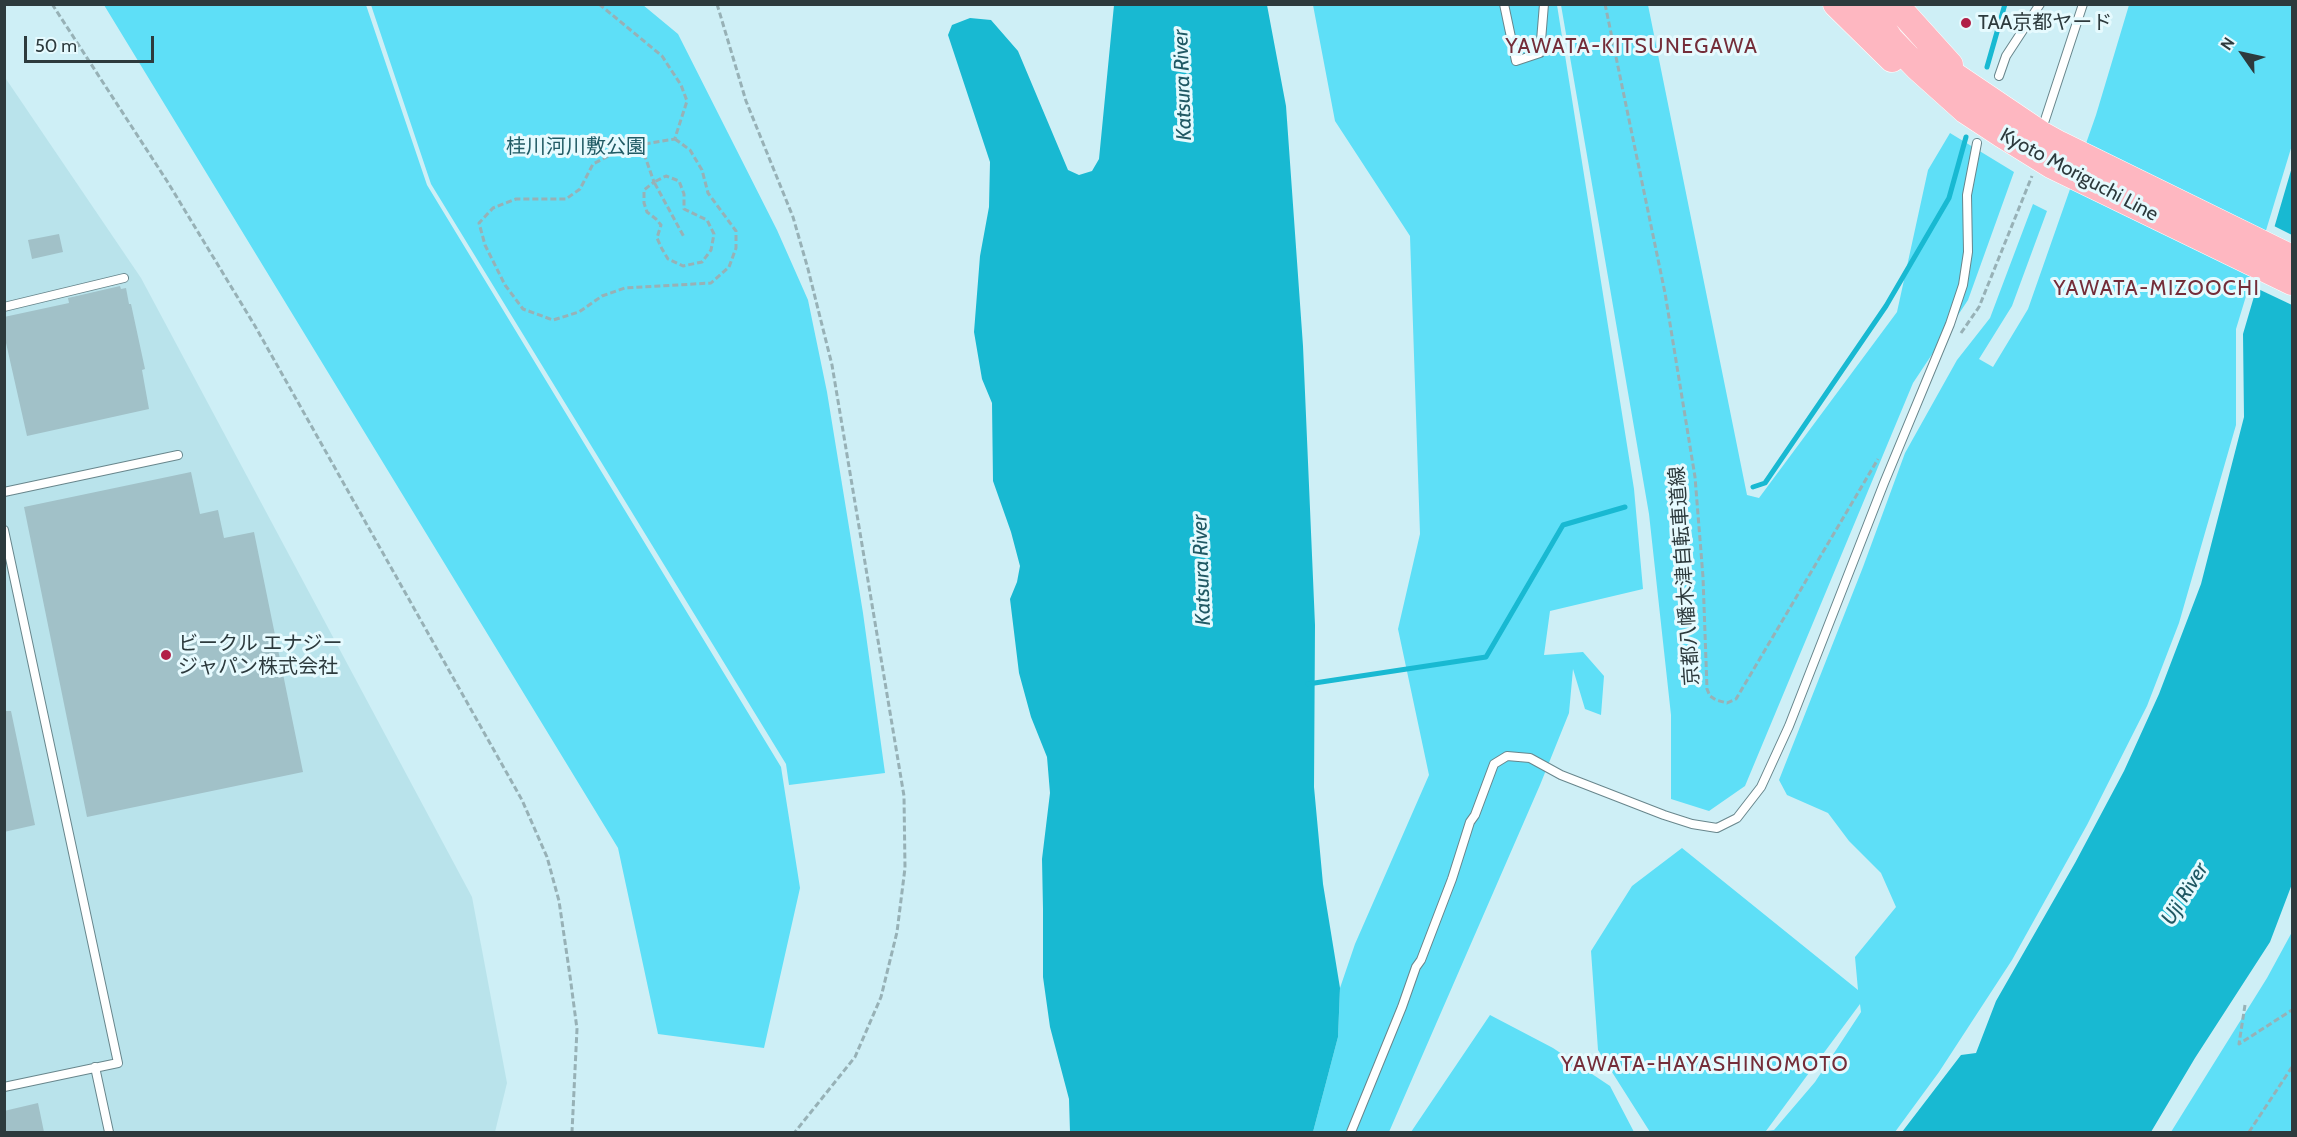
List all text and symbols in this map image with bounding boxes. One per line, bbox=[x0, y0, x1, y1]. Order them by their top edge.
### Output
place label: TAA京都ヤード bbox=[1978, 11, 2112, 35]
marker: TAA京都ヤード bbox=[1959, 16, 1973, 30]
scale bar bbox=[27, 24, 158, 62]
north arrow bbox=[2213, 24, 2273, 84]
water label: Katsura River bbox=[1168, 29, 1198, 141]
district label: YAWATA-KITSUNEGAWA bbox=[1506, 34, 1758, 60]
text: N bbox=[2217, 34, 2239, 54]
text: 50 m bbox=[35, 35, 77, 57]
street label: Kyoto Moriguchi Line bbox=[1996, 123, 2162, 227]
park label: 桂川河川敷公園 bbox=[506, 135, 646, 159]
district label: YAWATA-MIZOOCHI bbox=[2054, 276, 2260, 302]
street label: 京都八幡木津自転車道線 bbox=[1665, 465, 1705, 687]
water label: Katsura River bbox=[1187, 514, 1217, 626]
place label: ビークル エナジー ジャパン株式会社 bbox=[178, 632, 342, 679]
marker: ビークル エナジー ジャパン株式会社 bbox=[159, 648, 173, 662]
water label: Uji River bbox=[2156, 858, 2214, 930]
district label: YAWATA-HAYASHINOMOTO bbox=[1561, 1052, 1849, 1078]

